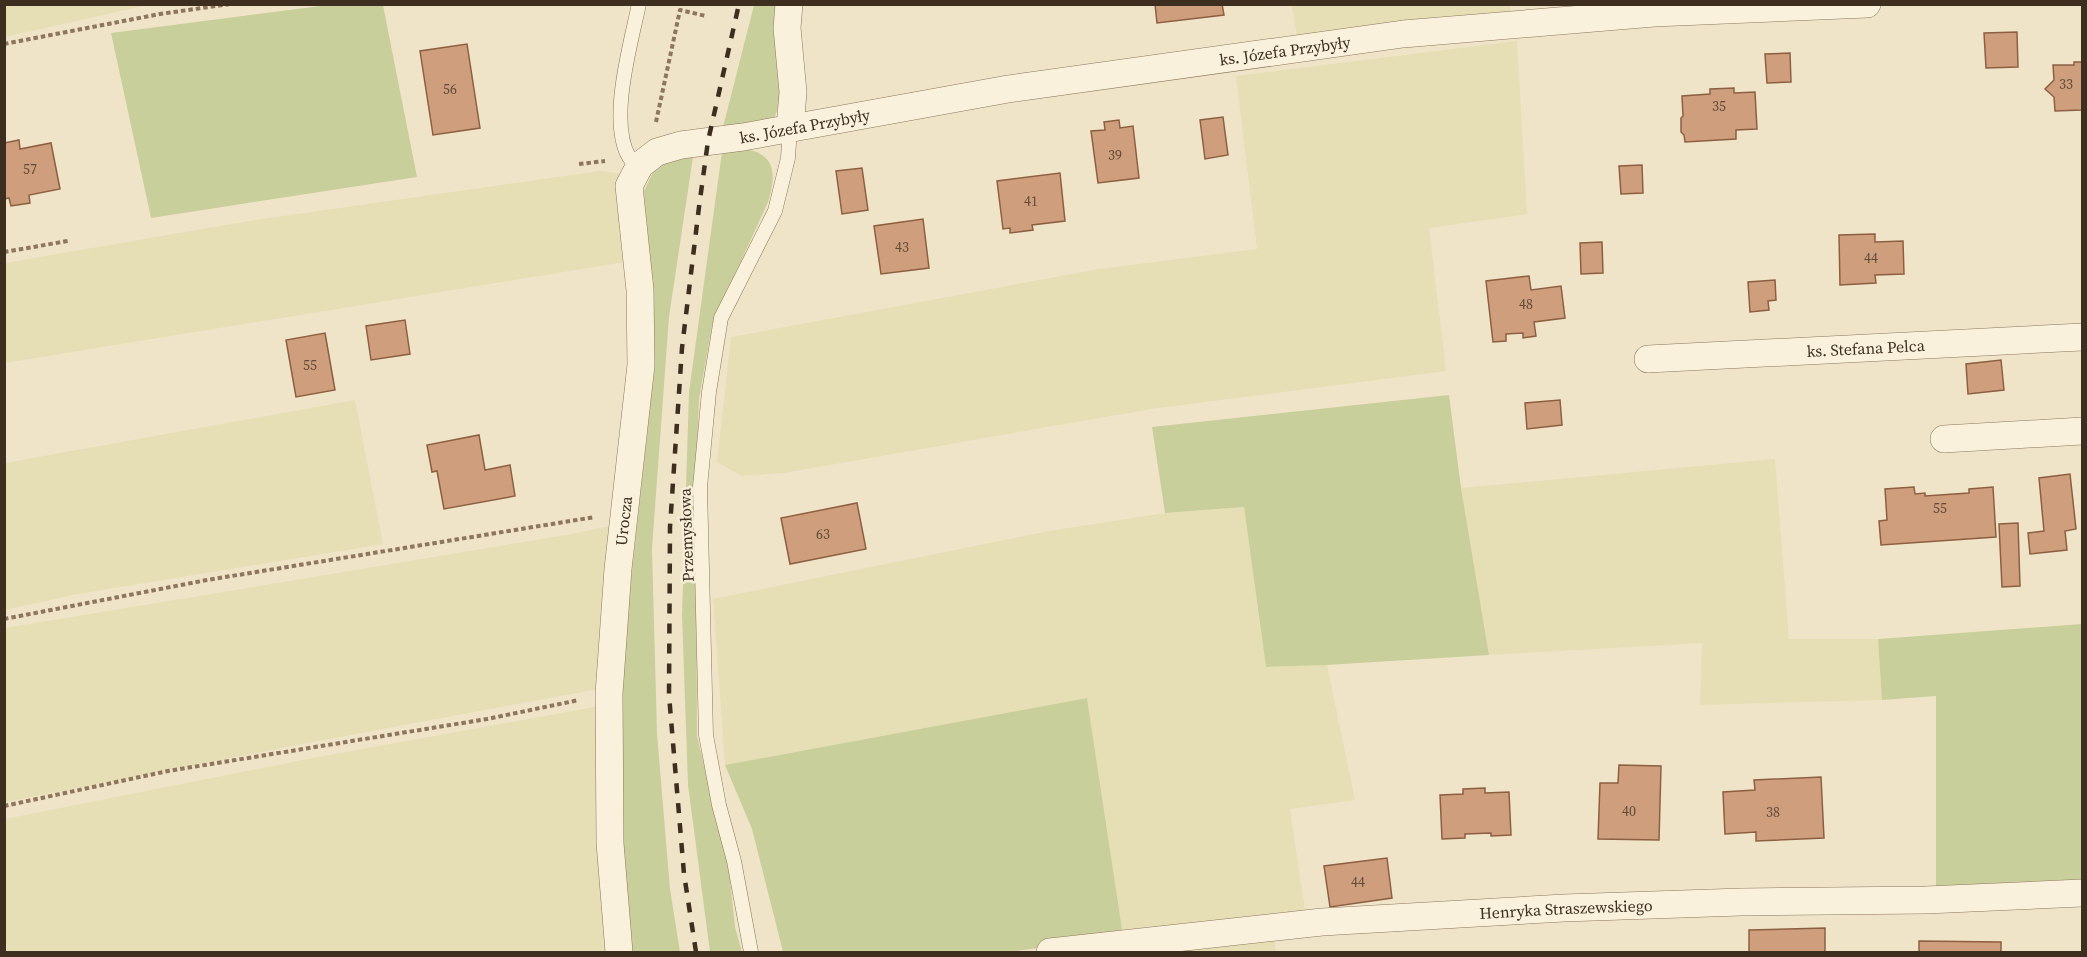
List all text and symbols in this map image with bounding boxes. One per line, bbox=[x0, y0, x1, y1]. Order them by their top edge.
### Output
street label: ks. Józefa Przybyły bbox=[1218, 30, 1353, 70]
house number: 33 bbox=[2059, 74, 2073, 94]
house number: 56 bbox=[443, 79, 457, 99]
house number: 35 bbox=[1712, 96, 1726, 116]
street label: ks. Józefa Przybyły bbox=[738, 103, 873, 148]
house number: 39 bbox=[1108, 145, 1122, 165]
house number: 57 bbox=[23, 159, 37, 179]
house number: 41 bbox=[1024, 191, 1038, 211]
house number: 43 bbox=[895, 237, 909, 257]
house number: 44 bbox=[1864, 248, 1878, 268]
house number: 48 bbox=[1519, 294, 1533, 314]
street label: ks. Stefana Pelca bbox=[1806, 334, 1926, 362]
house number: 55 bbox=[303, 355, 317, 375]
street label: Przemysłowa bbox=[673, 487, 699, 582]
street label: Urocza bbox=[610, 494, 637, 547]
house number: 55 bbox=[1933, 498, 1947, 518]
house number: 63 bbox=[816, 524, 830, 544]
house number: 40 bbox=[1622, 801, 1636, 821]
house number: 38 bbox=[1766, 802, 1780, 822]
house number: 44 bbox=[1351, 872, 1365, 892]
street label: Henryka Straszewskiego bbox=[1479, 894, 1653, 924]

